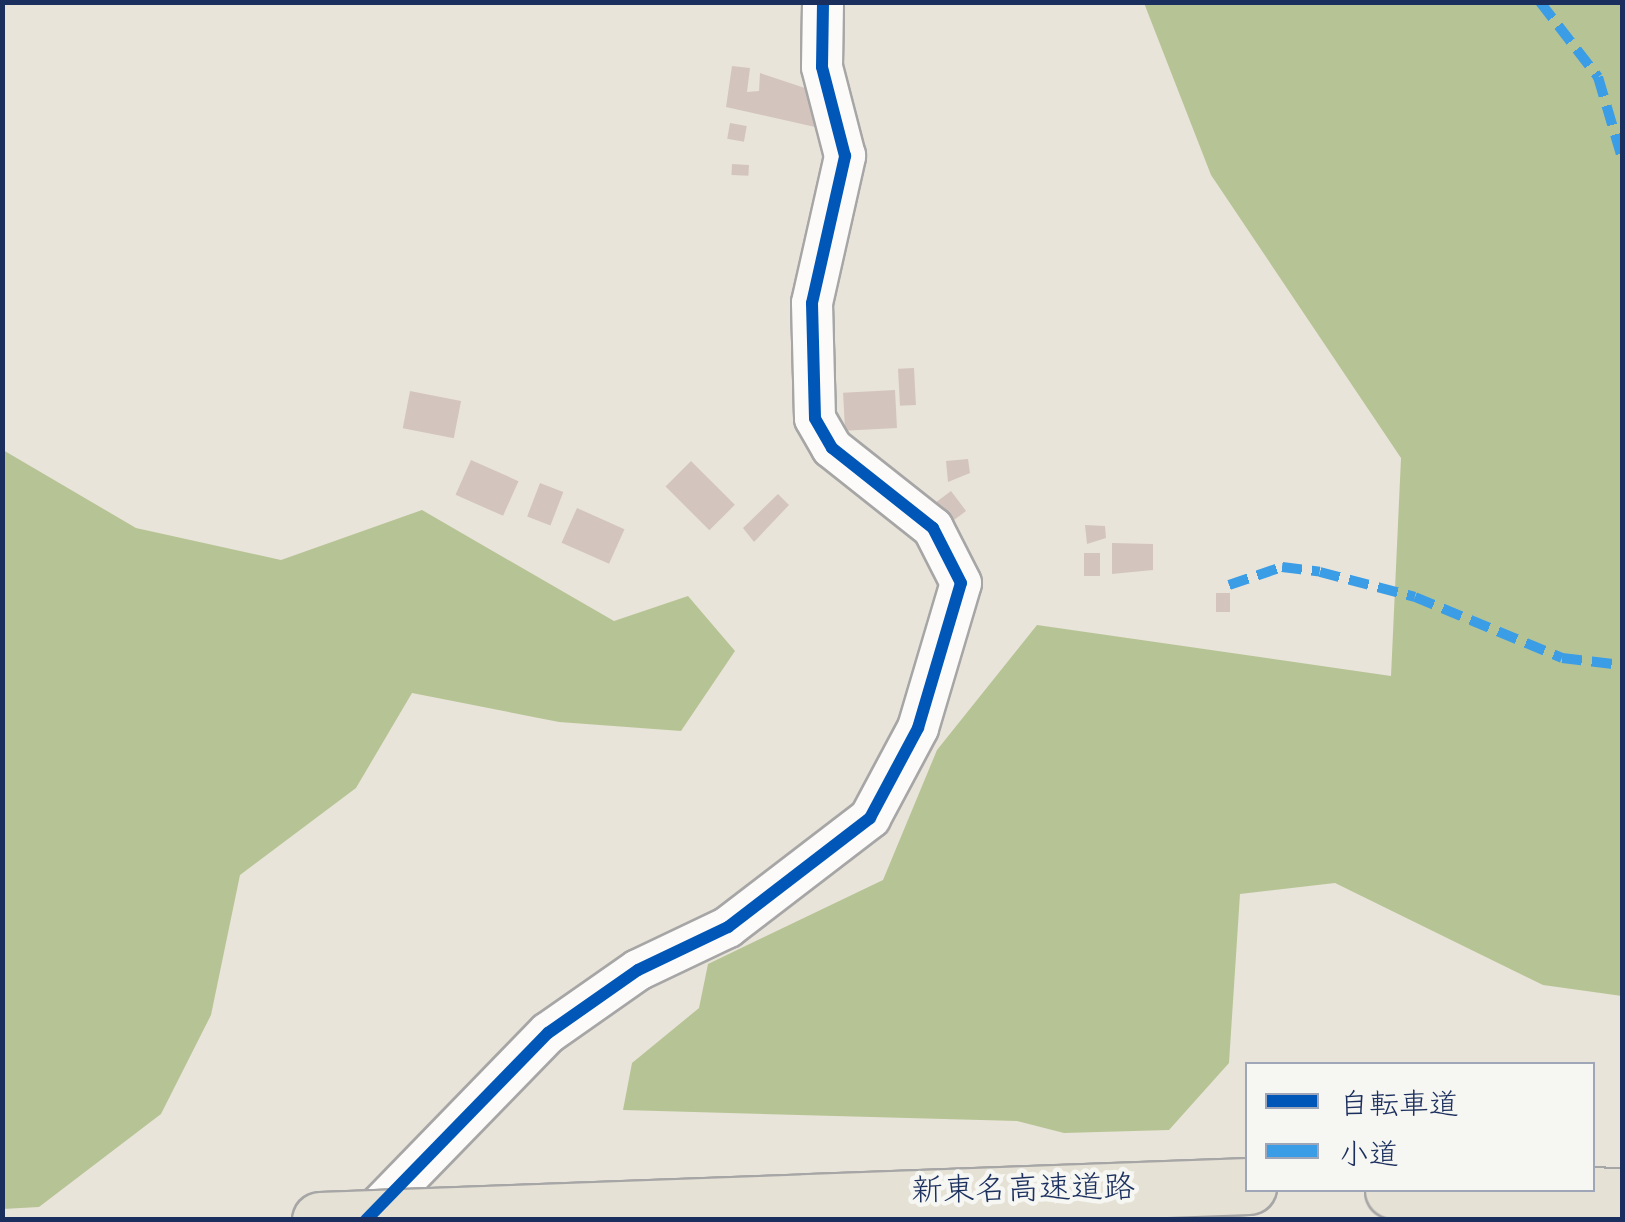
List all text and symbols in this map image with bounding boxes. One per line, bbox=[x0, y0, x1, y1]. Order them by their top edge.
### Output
legend bbox=[1245, 1062, 1595, 1192]
text: 自転車道 bbox=[1339, 1087, 1459, 1123]
text: 小道 bbox=[1339, 1137, 1399, 1173]
street label: 新東名高速道路 bbox=[911, 1169, 1135, 1211]

